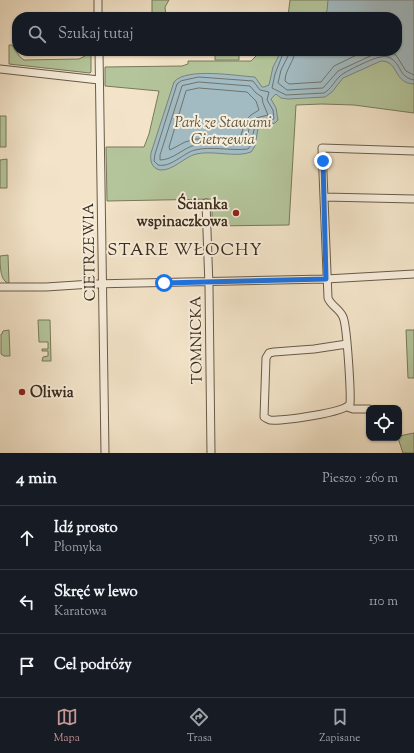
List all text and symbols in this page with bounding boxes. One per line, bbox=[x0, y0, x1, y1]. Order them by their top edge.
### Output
search box bbox=[12, 12, 402, 56]
icon: search bbox=[26, 23, 48, 45]
text: Szukaj tutaj bbox=[58, 24, 133, 45]
park label: Park ze Stawami Cietrzewia bbox=[174, 113, 272, 151]
route end bbox=[314, 152, 332, 170]
place label: Ścianka wspinaczkowa bbox=[136, 193, 228, 233]
street label: CIETRZEWIA bbox=[79, 202, 102, 301]
marker: Ścianka wspinaczkowa bbox=[231, 208, 241, 218]
district label: STARE WŁOCHY bbox=[107, 239, 263, 263]
route start bbox=[155, 274, 173, 292]
street label: TOMNICKA bbox=[186, 295, 209, 385]
place label: Oliwia bbox=[30, 383, 74, 404]
marker: Oliwia bbox=[17, 387, 27, 397]
map controls bbox=[366, 405, 402, 441]
button: locate bbox=[366, 405, 402, 441]
text: 4 min bbox=[16, 467, 57, 491]
text: Pieszo · 260 m bbox=[322, 470, 398, 488]
text: Idź prosto bbox=[54, 518, 118, 539]
icon: ahead bbox=[16, 527, 38, 549]
text: 150 m bbox=[369, 529, 398, 547]
text: Płomyka bbox=[54, 539, 102, 557]
text: Skręć w lewo bbox=[54, 582, 138, 603]
icon: left bbox=[16, 591, 38, 613]
text: 110 m bbox=[369, 593, 398, 611]
text: Karatowa bbox=[54, 603, 107, 621]
icon: arrive bbox=[16, 655, 38, 677]
text: Cel podróży bbox=[54, 655, 132, 676]
tab: Mapa bbox=[54, 706, 80, 746]
tab: Trasa bbox=[187, 706, 212, 746]
tab: Zapisane bbox=[319, 706, 360, 746]

